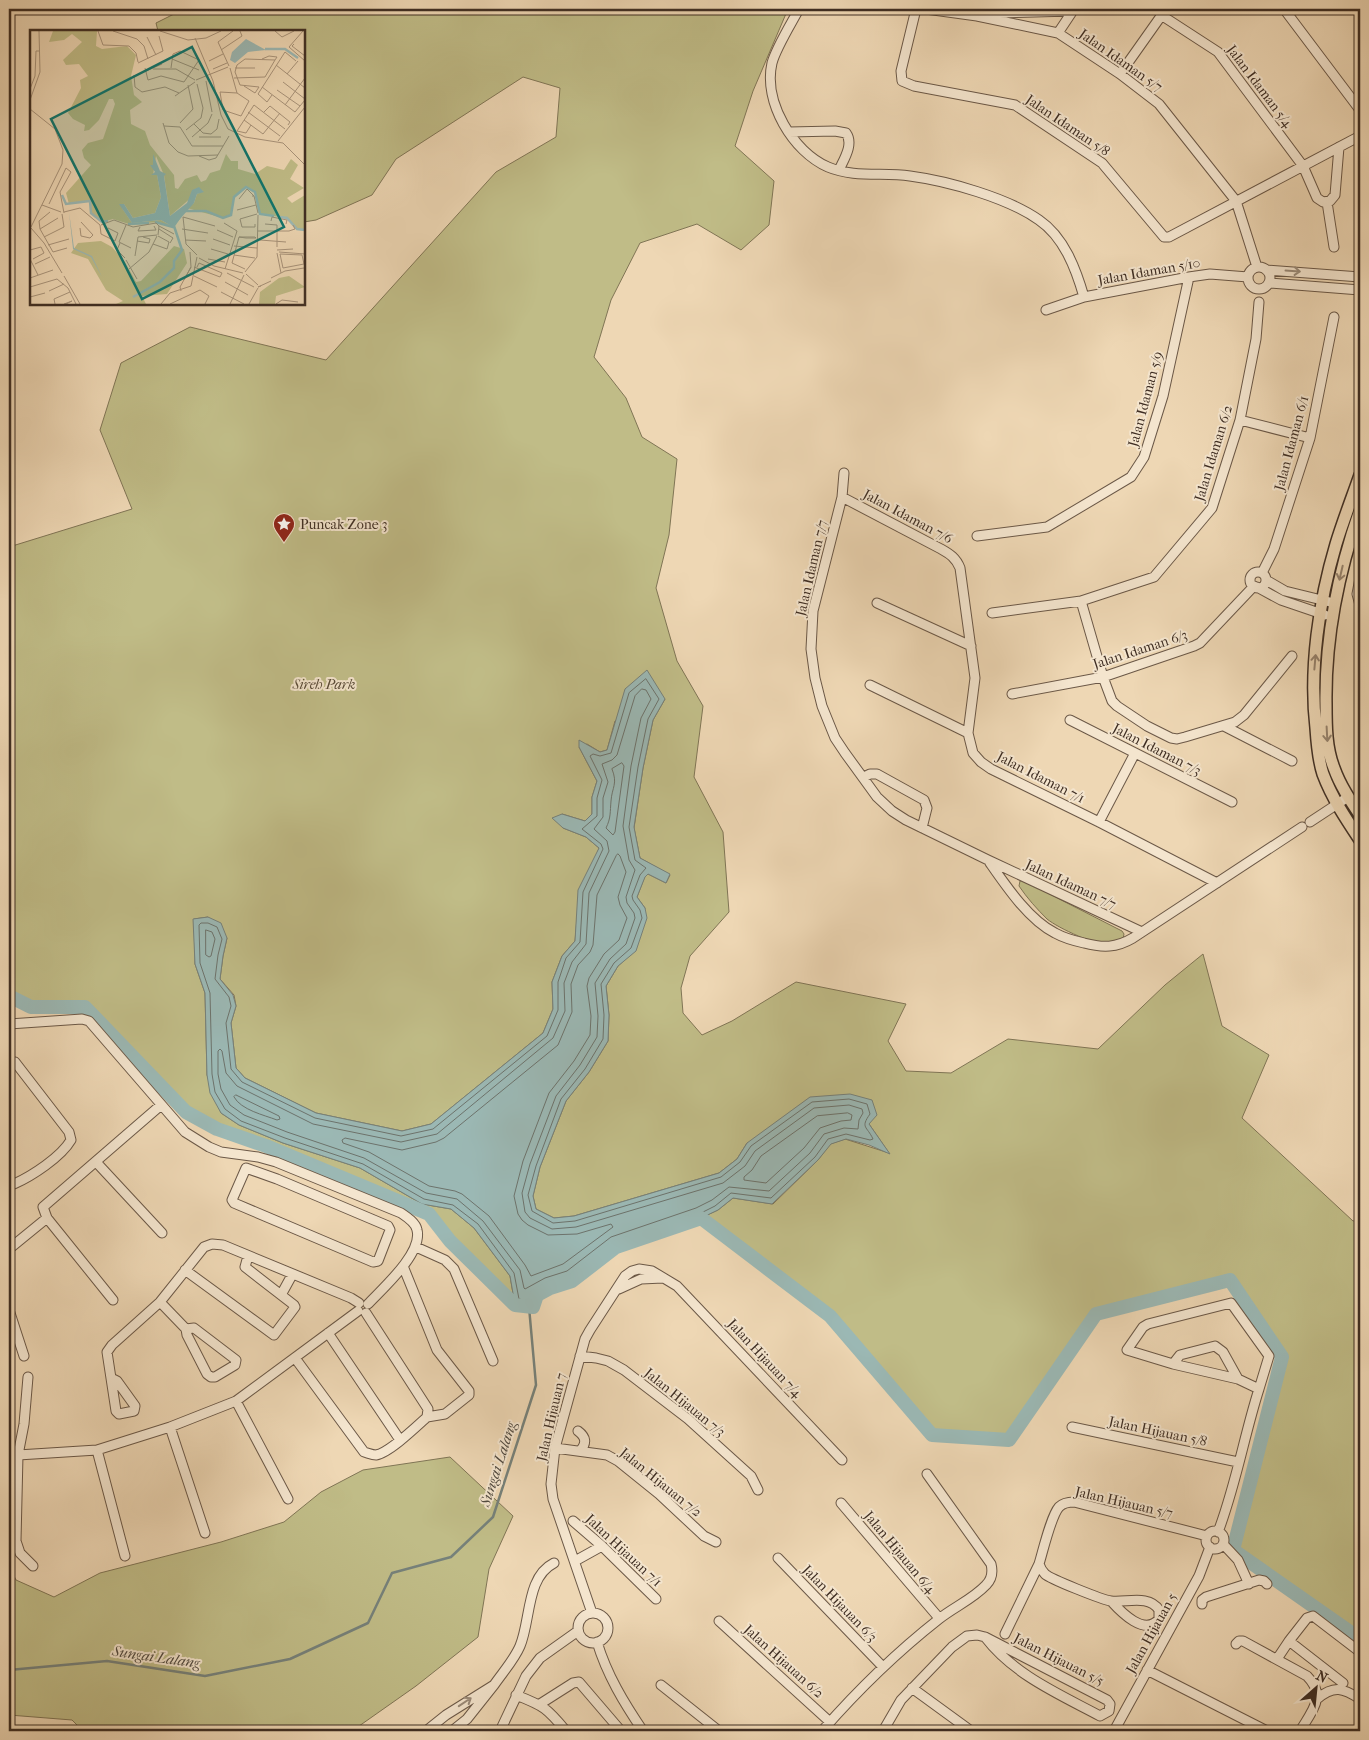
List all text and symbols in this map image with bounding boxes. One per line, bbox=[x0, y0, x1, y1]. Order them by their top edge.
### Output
street label: Jalan Idaman 5/7 bbox=[1075, 25, 1166, 96]
inset map bbox=[30, 30, 305, 305]
street label: Jalan Idaman 5/4 bbox=[1222, 41, 1297, 131]
street label: Jalan Idaman 5/8 bbox=[1021, 90, 1113, 160]
street label: Jalan Idaman 5/10 bbox=[1096, 254, 1202, 289]
one-way arrow bbox=[1284, 267, 1300, 276]
street label: Jalan Idaman 5/9 bbox=[1124, 349, 1166, 450]
street label: Jalan Idaman 6/1 bbox=[1270, 394, 1312, 493]
street label: Jalan Idaman 6/2 bbox=[1190, 403, 1236, 504]
street label: Jalan Idaman 7/6 bbox=[859, 485, 956, 547]
place icon: Puncak Zone 3 bbox=[272, 512, 296, 543]
place label: Puncak Zone 3 bbox=[300, 516, 388, 533]
street label: Jalan Idaman 7/7 bbox=[792, 518, 831, 619]
one-way arrow bbox=[1336, 564, 1345, 580]
street label: Jalan Idaman 6/3 bbox=[1090, 626, 1190, 673]
one-way arrow bbox=[1310, 654, 1320, 670]
park label: Sireh Park bbox=[292, 676, 355, 693]
street label: Jalan Idaman 7/3 bbox=[1109, 719, 1204, 779]
one-way arrow bbox=[1322, 726, 1332, 742]
street label: Jalan Idaman 7/1 bbox=[993, 747, 1088, 807]
street label: Jalan Idaman 7/7 bbox=[1022, 856, 1119, 913]
street label: Jalan Hijauan 7/4 bbox=[723, 1315, 806, 1402]
street label: Jalan Hijauan 7/3 bbox=[640, 1364, 729, 1440]
street label: Jalan Hijauan 7 bbox=[533, 1371, 570, 1464]
street label: Jalan Hijauan 5/8 bbox=[1106, 1413, 1209, 1450]
water label: Sungai Lalang bbox=[476, 1418, 521, 1510]
street label: Jalan Hijauan 7/2 bbox=[615, 1443, 705, 1521]
street label: Jalan Hijauan 5/7 bbox=[1072, 1483, 1175, 1522]
street label: Jalan Hijauan 6/4 bbox=[860, 1507, 940, 1598]
street label: Jalan Hijauan 7/1 bbox=[581, 1510, 666, 1590]
street label: Jalan Hijauan 6/3 bbox=[798, 1561, 881, 1645]
street label: Jalan Hijauan 5 bbox=[1122, 1590, 1181, 1677]
street label: Jalan Hijauan 6/2 bbox=[739, 1620, 827, 1702]
street label: Jalan Hijauan 5/5 bbox=[1010, 1629, 1107, 1690]
water label: Sungai Lalang bbox=[110, 1642, 202, 1672]
north arrow bbox=[1292, 1662, 1342, 1712]
text: N bbox=[1313, 1667, 1331, 1687]
one-way arrow bbox=[458, 1697, 472, 1707]

